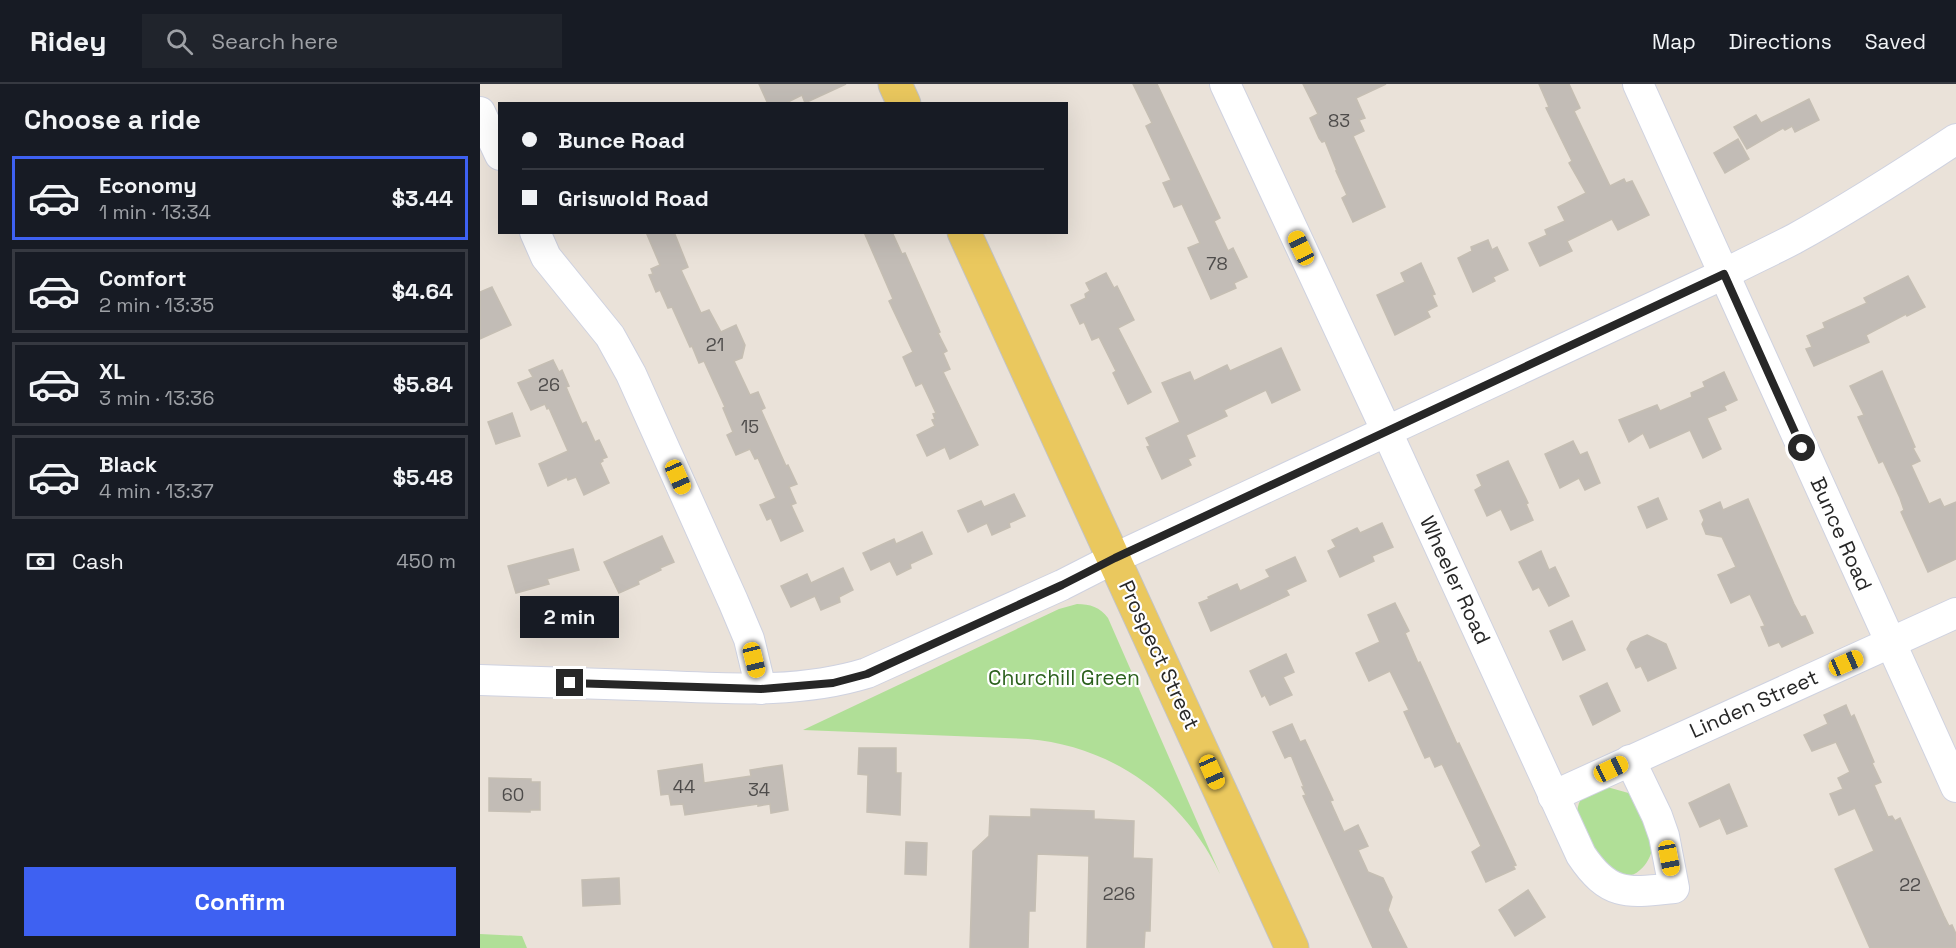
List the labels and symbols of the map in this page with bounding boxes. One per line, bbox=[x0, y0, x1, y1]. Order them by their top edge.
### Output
house number: 83 bbox=[1328, 109, 1350, 132]
car bbox=[1285, 228, 1317, 268]
house number: 78 bbox=[1206, 252, 1228, 275]
house number: 21 bbox=[706, 333, 724, 356]
house number: 26 bbox=[538, 373, 560, 396]
house number: 15 bbox=[741, 415, 759, 438]
route start bbox=[1788, 434, 1815, 461]
car bbox=[662, 457, 694, 497]
street label: Bunce Road bbox=[1804, 473, 1879, 595]
street label: Wheeler Road bbox=[1414, 511, 1497, 648]
street label: Prospect Street bbox=[1113, 576, 1206, 734]
callout: 2 min bbox=[520, 596, 620, 638]
car bbox=[741, 640, 767, 680]
car bbox=[1826, 647, 1866, 679]
street label: Linden Street bbox=[1685, 663, 1822, 744]
park label: Churchill Green bbox=[988, 664, 1140, 691]
route end bbox=[556, 669, 583, 696]
car bbox=[1196, 752, 1228, 792]
car bbox=[1591, 753, 1631, 785]
house number: 44 bbox=[673, 775, 695, 798]
house number: 34 bbox=[748, 778, 770, 801]
house number: 60 bbox=[502, 783, 524, 806]
car bbox=[1657, 839, 1681, 877]
house number: 22 bbox=[1899, 873, 1921, 896]
house number: 226 bbox=[1103, 882, 1135, 905]

